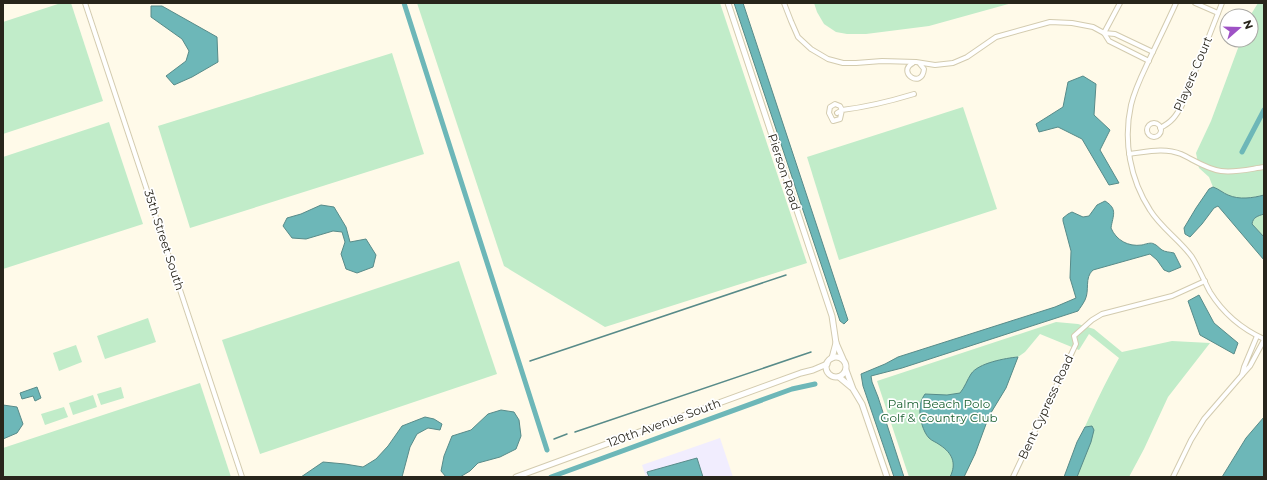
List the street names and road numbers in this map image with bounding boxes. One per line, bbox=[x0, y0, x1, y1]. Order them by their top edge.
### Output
street label: Players Court bbox=[1170, 34, 1215, 113]
street label: Pierson Road bbox=[765, 132, 804, 212]
street label: 35th Street South bbox=[141, 188, 188, 292]
street label: Bent Cypress Road bbox=[1015, 352, 1076, 461]
street label: 120th Avenue South bbox=[605, 395, 723, 450]

